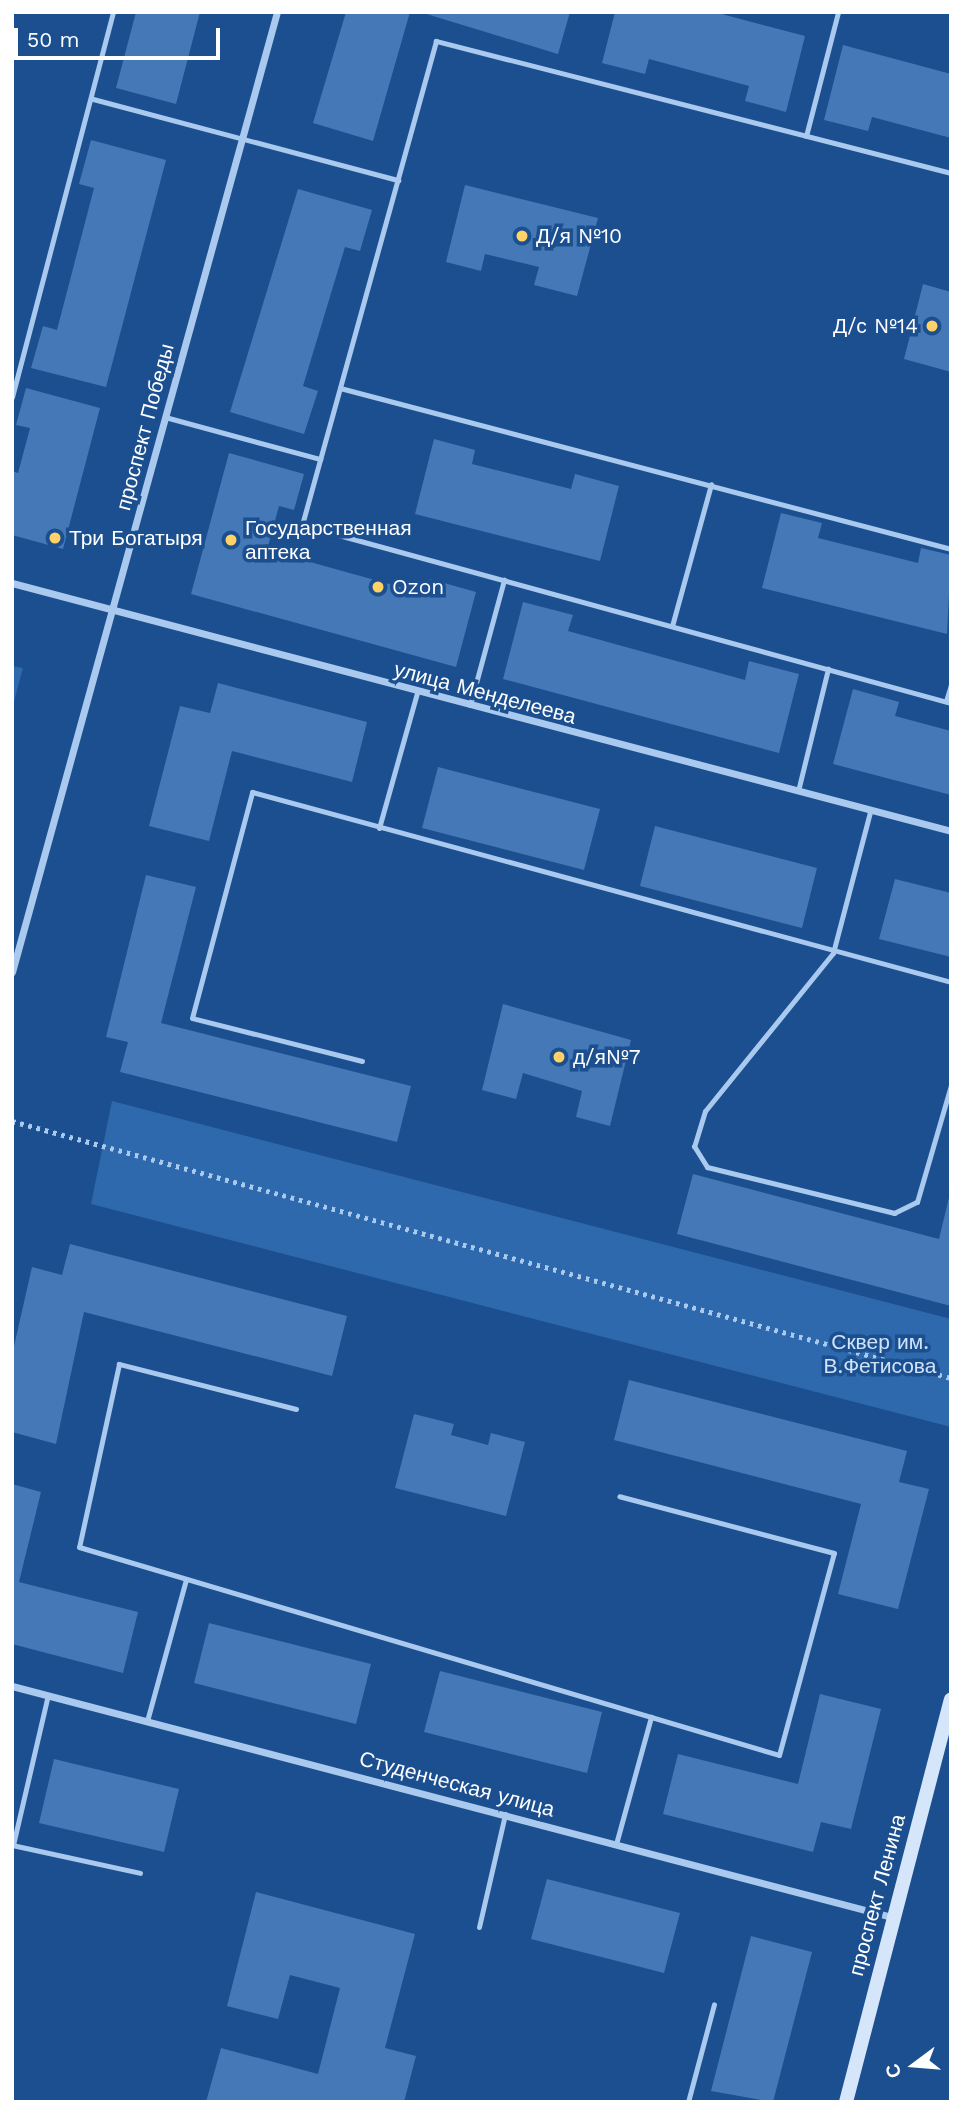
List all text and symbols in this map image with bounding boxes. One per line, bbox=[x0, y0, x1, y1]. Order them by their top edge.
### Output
scale bar bbox=[18, 14, 224, 58]
text: 50 m bbox=[27, 27, 79, 52]
place label: Д/я №10 bbox=[536, 223, 622, 249]
marker: Д/я №10 bbox=[514, 228, 530, 244]
place label: Д/с №14 bbox=[833, 313, 918, 339]
marker: Д/с №14 bbox=[924, 318, 940, 334]
street label: проспект Победы bbox=[111, 341, 179, 513]
place label: Государственная аптека bbox=[245, 515, 412, 565]
place label: Три Богатыря bbox=[69, 525, 203, 551]
marker: Три Богатыря bbox=[47, 530, 63, 546]
marker: Государственная аптека bbox=[223, 532, 239, 548]
place label: Ozon bbox=[392, 574, 444, 600]
marker: Ozon bbox=[370, 579, 386, 595]
street label: улица Менделеева bbox=[391, 657, 579, 729]
place label: д/я№7 bbox=[573, 1044, 641, 1070]
marker: д/я№7 bbox=[551, 1049, 567, 1065]
park label: Сквер им. В.Фетисова bbox=[824, 1329, 936, 1379]
street label: Студенческая улица bbox=[357, 1746, 557, 1822]
street label: проспект Ленина bbox=[843, 1811, 911, 1979]
north arrow bbox=[879, 2030, 949, 2100]
text: С bbox=[880, 2061, 906, 2081]

